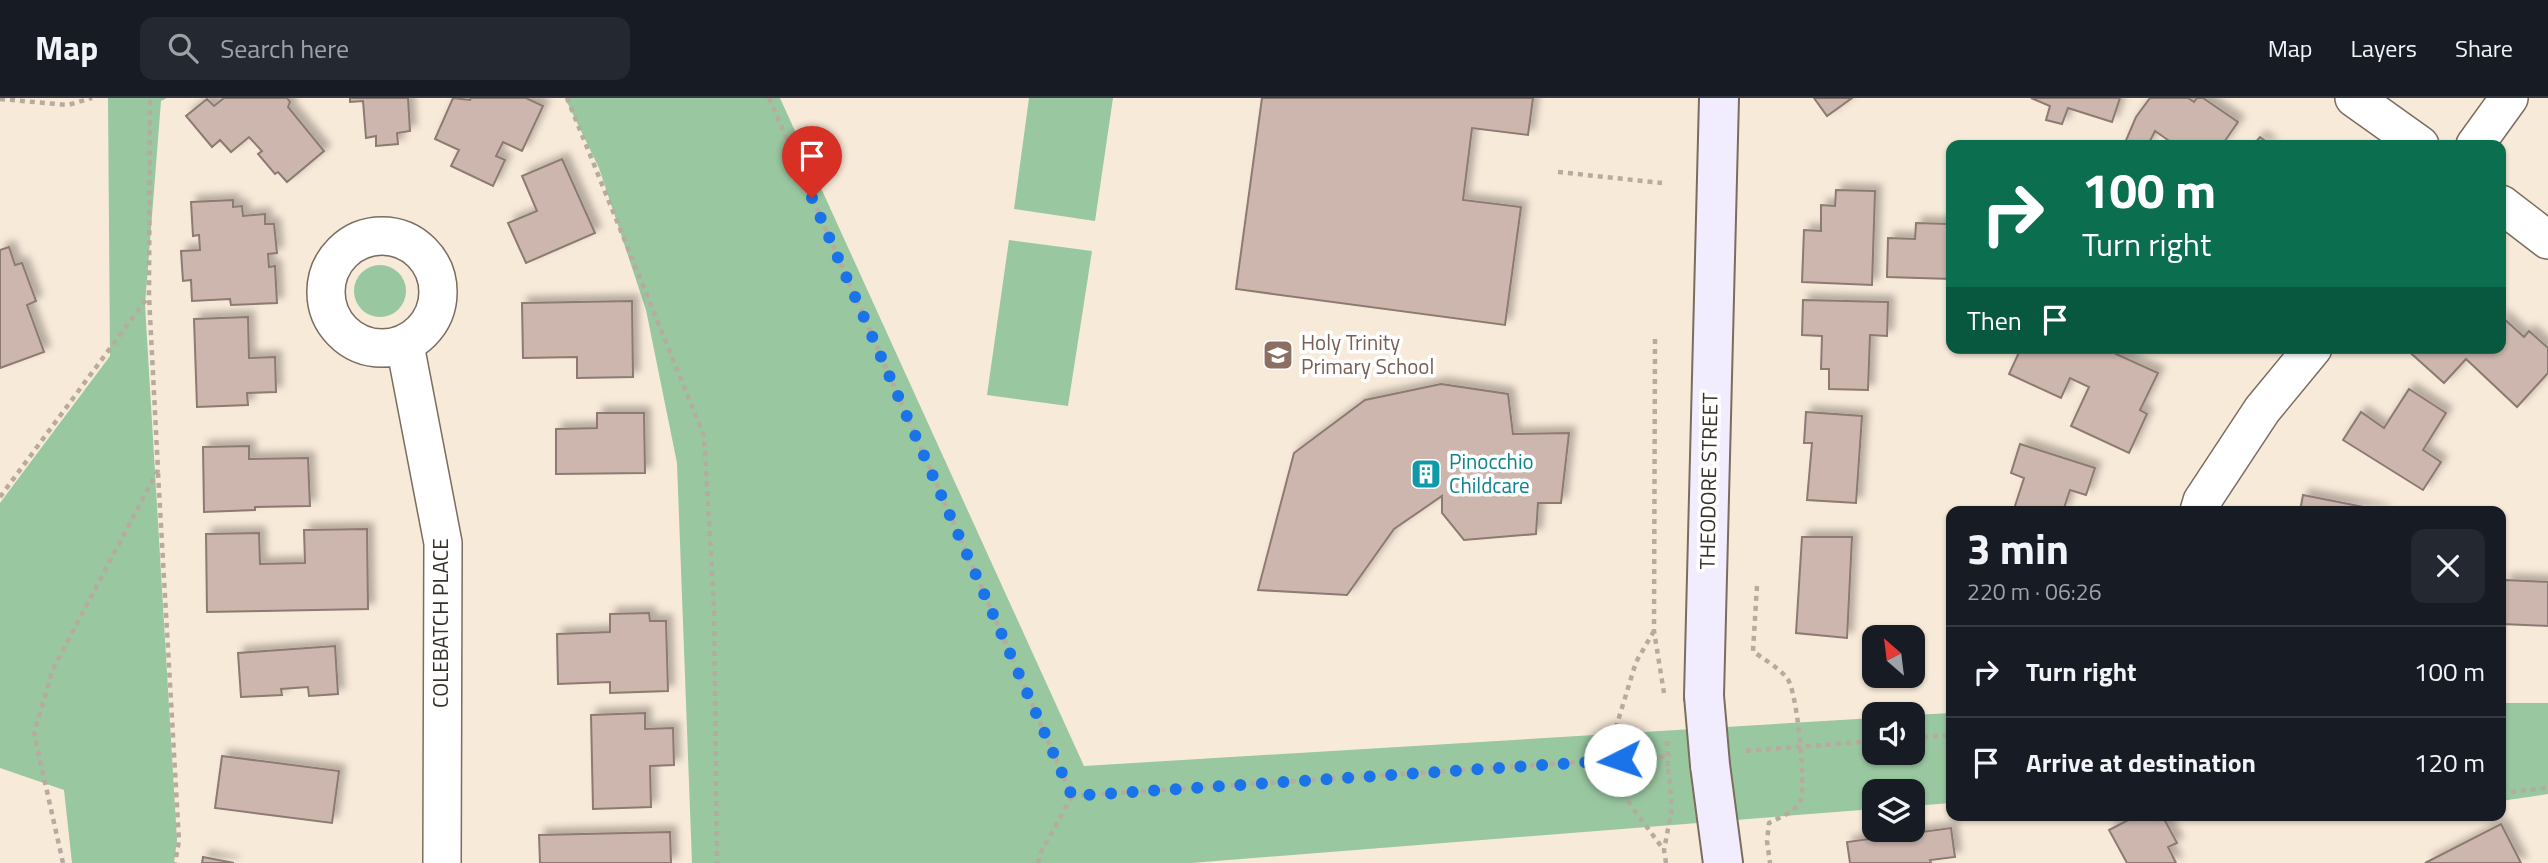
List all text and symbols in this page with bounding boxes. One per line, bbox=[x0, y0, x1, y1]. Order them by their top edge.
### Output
search box bbox=[140, 17, 630, 80]
text: Map bbox=[35, 23, 98, 73]
icon: search bbox=[164, 29, 202, 67]
text: Search here bbox=[220, 29, 349, 68]
text: Map bbox=[2268, 30, 2313, 66]
text: Layers bbox=[2351, 30, 2417, 66]
text: Share bbox=[2455, 30, 2513, 66]
pin bbox=[782, 126, 842, 198]
icon: arrive bbox=[793, 137, 831, 175]
text: 100 m bbox=[2082, 152, 2216, 227]
icon: right bbox=[1967, 168, 2058, 259]
text: Turn right bbox=[2082, 220, 2211, 268]
text: Then bbox=[1967, 301, 2022, 340]
icon: arrive bbox=[2036, 301, 2074, 339]
place label: Holy Trinity Primary School bbox=[1301, 326, 1434, 382]
school or university icon: Holy Trinity Primary School bbox=[1261, 338, 1295, 372]
street label: THEODORE STREET bbox=[1690, 392, 1726, 570]
place label: Pinocchio Childcare bbox=[1449, 445, 1534, 501]
building icon: Pinocchio Childcare bbox=[1409, 457, 1443, 491]
text: 3 min bbox=[1967, 516, 2069, 580]
button: close bbox=[2411, 529, 2485, 603]
street label: COLEBATCH PLACE bbox=[424, 538, 456, 708]
text: 220 m · 06:26 bbox=[1967, 574, 2102, 609]
north arrow bbox=[1862, 625, 1925, 688]
map controls bbox=[1862, 625, 1925, 842]
text: Turn right bbox=[2026, 652, 2137, 691]
text: 100 m bbox=[2414, 652, 2485, 691]
icon: right bbox=[1967, 653, 2005, 691]
button: sound bbox=[1862, 702, 1925, 765]
position arrow bbox=[1583, 723, 1657, 797]
text: Arrive at destination bbox=[2026, 743, 2256, 782]
text: 120 m bbox=[2414, 743, 2485, 782]
icon: arrive bbox=[1967, 744, 2005, 782]
button: layers bbox=[1862, 779, 1925, 842]

